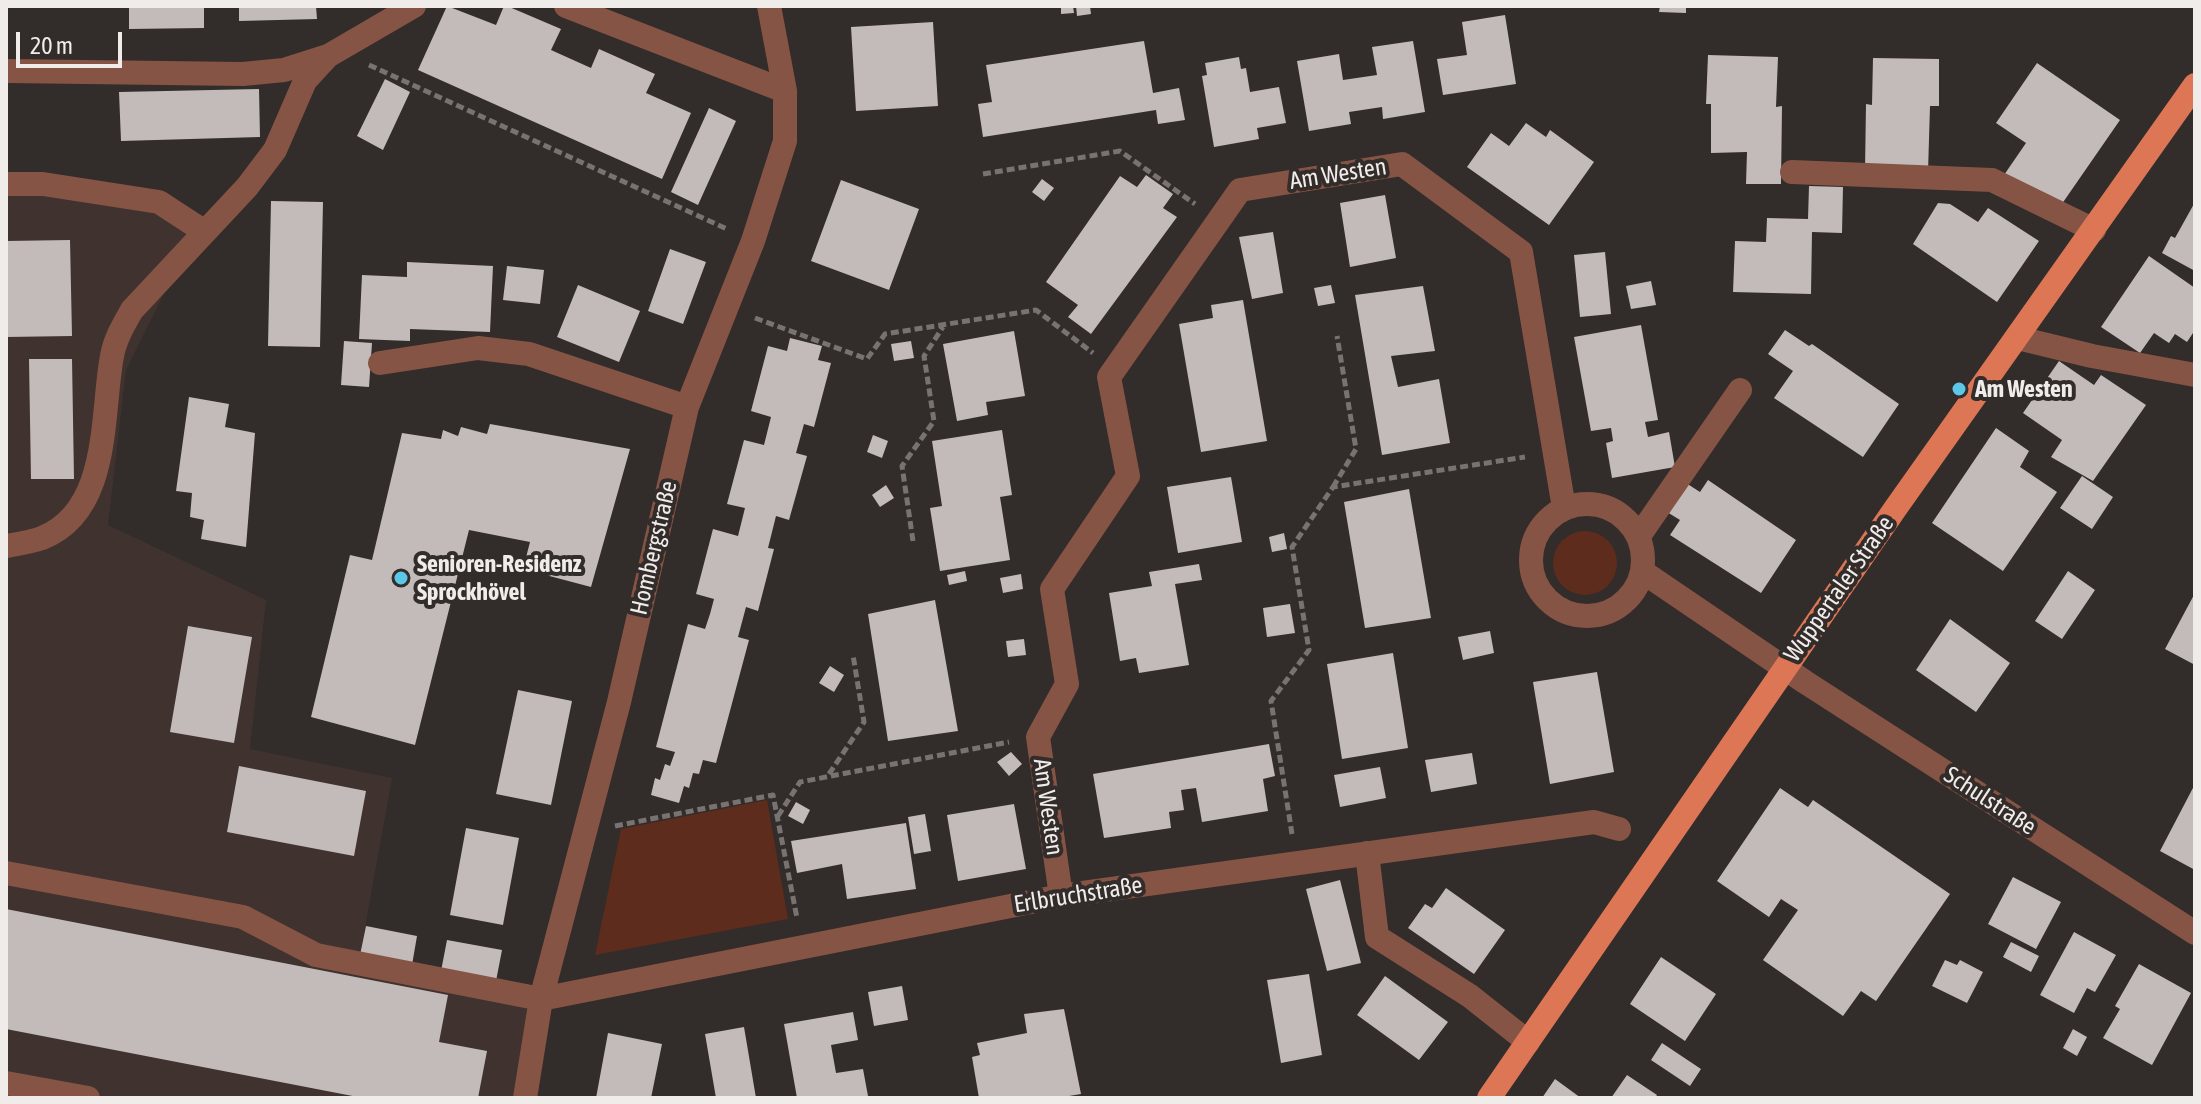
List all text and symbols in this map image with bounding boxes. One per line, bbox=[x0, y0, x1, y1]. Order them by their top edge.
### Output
scale bar bbox=[20, 16, 126, 66]
text: 20 m bbox=[30, 32, 73, 59]
street label: Am Westen bbox=[1288, 152, 1388, 196]
place label: Am Westen bbox=[1975, 375, 2073, 403]
marker: Am Westen bbox=[1950, 380, 1968, 398]
street label: Hombergstraße bbox=[625, 478, 683, 618]
street label: Wuppertaler Straße bbox=[1778, 510, 1900, 668]
place label: Senioren-Residenz Sprockhövel bbox=[417, 550, 581, 606]
marker: Senioren-Residenz Sprockhövel bbox=[392, 569, 410, 587]
street label: Am Westen bbox=[1027, 757, 1069, 857]
street label: Schulstraße bbox=[1939, 761, 2041, 841]
street label: Erlbruchstraße bbox=[1012, 871, 1144, 919]

